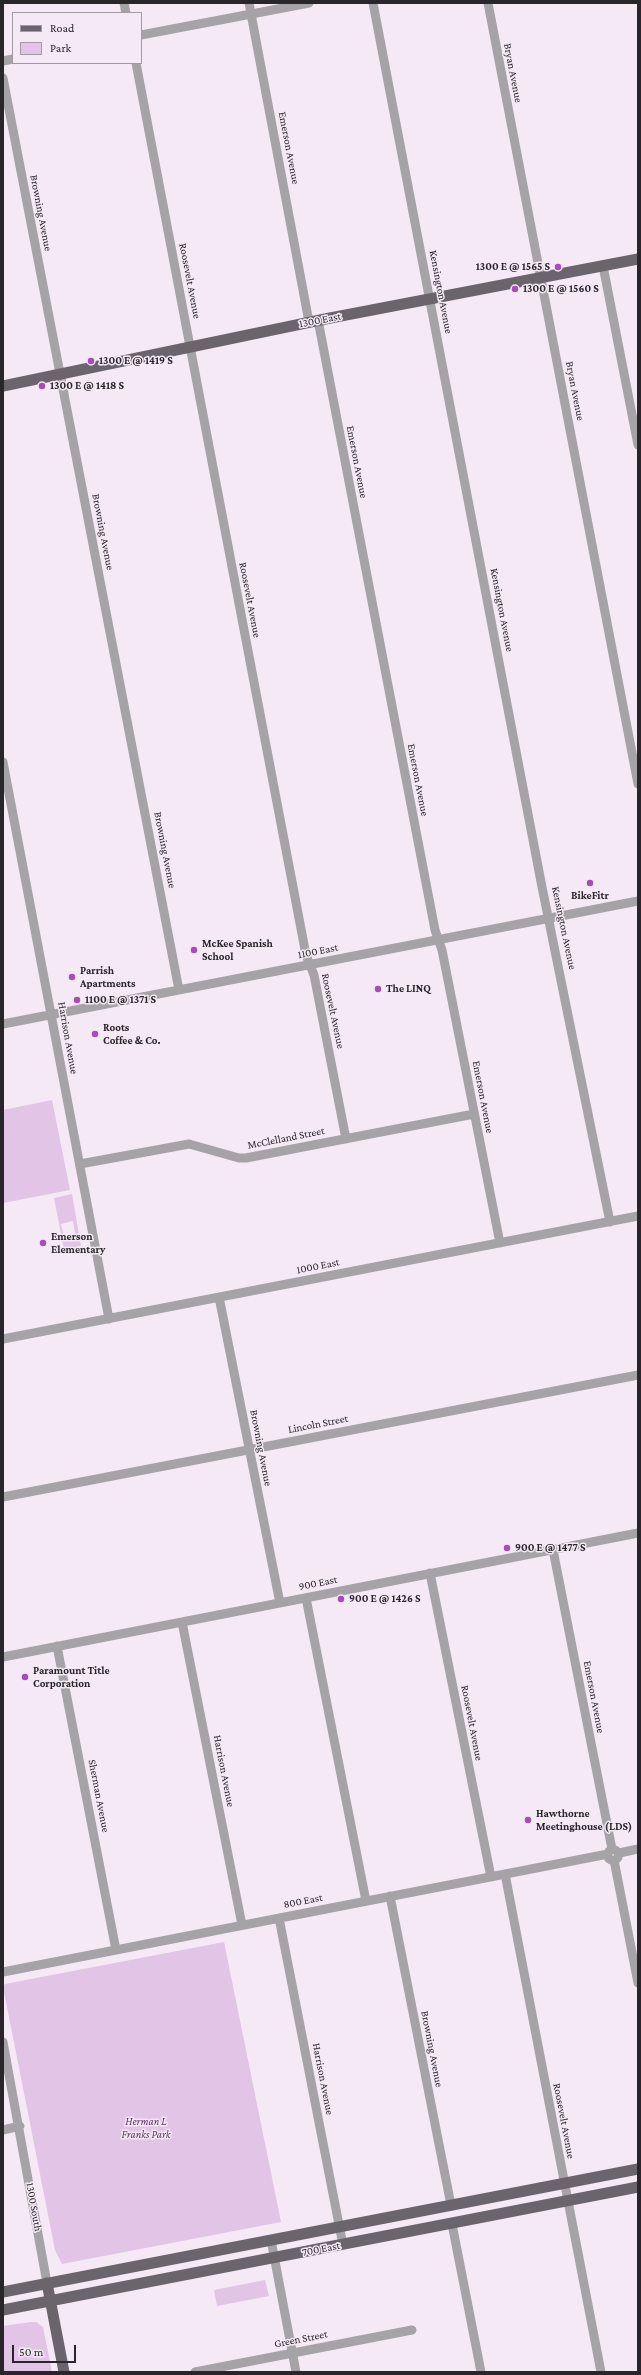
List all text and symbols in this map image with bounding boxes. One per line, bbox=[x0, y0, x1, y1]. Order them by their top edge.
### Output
legend bbox=[12, 12, 142, 64]
text: Road bbox=[50, 21, 74, 35]
text: Park bbox=[50, 41, 71, 55]
street label: Bryan Avenue bbox=[501, 42, 525, 104]
street label: Emerson Avenue bbox=[275, 111, 303, 185]
street label: Browning Avenue bbox=[27, 174, 55, 252]
street label: Roosevelt Avenue bbox=[176, 242, 204, 320]
street label: Kensington Avenue bbox=[426, 249, 456, 335]
place label: 1300 E @ 1565 S bbox=[476, 260, 550, 274]
marker: 1300 E @ 1565 S bbox=[553, 262, 563, 272]
place label: 1300 E @ 1560 S bbox=[523, 282, 599, 296]
marker: 1300 E @ 1560 S bbox=[510, 284, 520, 294]
street label: 1300 East bbox=[298, 309, 342, 331]
place label: 1300 E @ 1419 S bbox=[99, 354, 173, 368]
marker: 1300 E @ 1419 S bbox=[86, 356, 96, 366]
street label: Bryan Avenue bbox=[563, 360, 587, 422]
place label: 1300 E @ 1418 S bbox=[50, 379, 124, 393]
marker: 1300 E @ 1418 S bbox=[37, 381, 47, 391]
street label: Emerson Avenue bbox=[343, 425, 371, 499]
street label: Browning Avenue bbox=[89, 493, 117, 571]
street label: Roosevelt Avenue bbox=[236, 561, 264, 639]
street label: Kensington Avenue bbox=[487, 567, 517, 653]
street label: Emerson Avenue bbox=[404, 743, 432, 817]
street label: Browning Avenue bbox=[151, 811, 179, 889]
marker: BikeFitr bbox=[585, 878, 595, 888]
street label: Kensington Avenue bbox=[549, 885, 579, 971]
place label: BikeFitr bbox=[571, 889, 609, 903]
place label: McKee Spanish School bbox=[202, 937, 273, 963]
street label: 1100 East bbox=[297, 941, 339, 961]
marker: McKee Spanish School bbox=[189, 945, 199, 955]
place label: Parrish Apartments bbox=[80, 964, 135, 990]
marker: Parrish Apartments bbox=[67, 972, 77, 982]
street label: Roosevelt Avenue bbox=[319, 972, 347, 1050]
place label: The LINQ bbox=[386, 982, 431, 996]
marker: The LINQ bbox=[373, 984, 383, 994]
place label: 1100 E @ 1371 S bbox=[85, 993, 156, 1007]
marker: 1100 E @ 1371 S bbox=[72, 995, 82, 1005]
street label: Harrison Avenue bbox=[55, 1001, 81, 1075]
place label: Roots Coffee & Co. bbox=[103, 1021, 160, 1047]
marker: Roots Coffee & Co. bbox=[90, 1029, 100, 1039]
street label: Emerson Avenue bbox=[469, 1060, 497, 1134]
street label: McClelland Street bbox=[246, 1124, 326, 1152]
place label: Emerson Elementary bbox=[51, 1230, 105, 1256]
marker: Emerson Elementary bbox=[38, 1238, 48, 1248]
street label: 1000 East bbox=[295, 1255, 341, 1277]
street label: Browning Avenue bbox=[247, 1409, 275, 1487]
street label: Lincoln Street bbox=[287, 1412, 349, 1436]
place label: 900 E @ 1477 S bbox=[515, 1541, 585, 1555]
marker: 900 E @ 1477 S bbox=[502, 1543, 512, 1553]
street label: 900 East bbox=[298, 1573, 338, 1593]
place label: 900 E @ 1426 S bbox=[349, 1592, 421, 1606]
marker: 900 E @ 1426 S bbox=[336, 1594, 346, 1604]
street label: Emerson Avenue bbox=[580, 1660, 608, 1734]
place label: Paramount Title Corporation bbox=[33, 1664, 110, 1690]
marker: Paramount Title Corporation bbox=[20, 1672, 30, 1682]
street label: Roosevelt Avenue bbox=[458, 1684, 486, 1762]
street label: Harrison Avenue bbox=[211, 1734, 237, 1808]
street label: Sherman Avenue bbox=[85, 1758, 113, 1834]
place label: Hawthorne Meetinghouse (LDS) bbox=[536, 1807, 632, 1833]
marker: Hawthorne Meetinghouse (LDS) bbox=[523, 1815, 533, 1825]
street label: 800 East bbox=[282, 1891, 324, 1911]
street label: Browning Avenue bbox=[418, 2010, 446, 2088]
street label: Harrison Avenue bbox=[310, 2042, 336, 2116]
street label: Roosevelt Avenue bbox=[550, 2082, 578, 2160]
park label: Herman L Franks Park bbox=[121, 2115, 171, 2141]
street label: 1300 South bbox=[23, 2182, 45, 2232]
street label: 700 East bbox=[301, 2239, 341, 2259]
street label: Green Street bbox=[273, 2327, 329, 2351]
scale bar bbox=[14, 2337, 78, 2363]
text: 50 m bbox=[19, 2345, 43, 2359]

